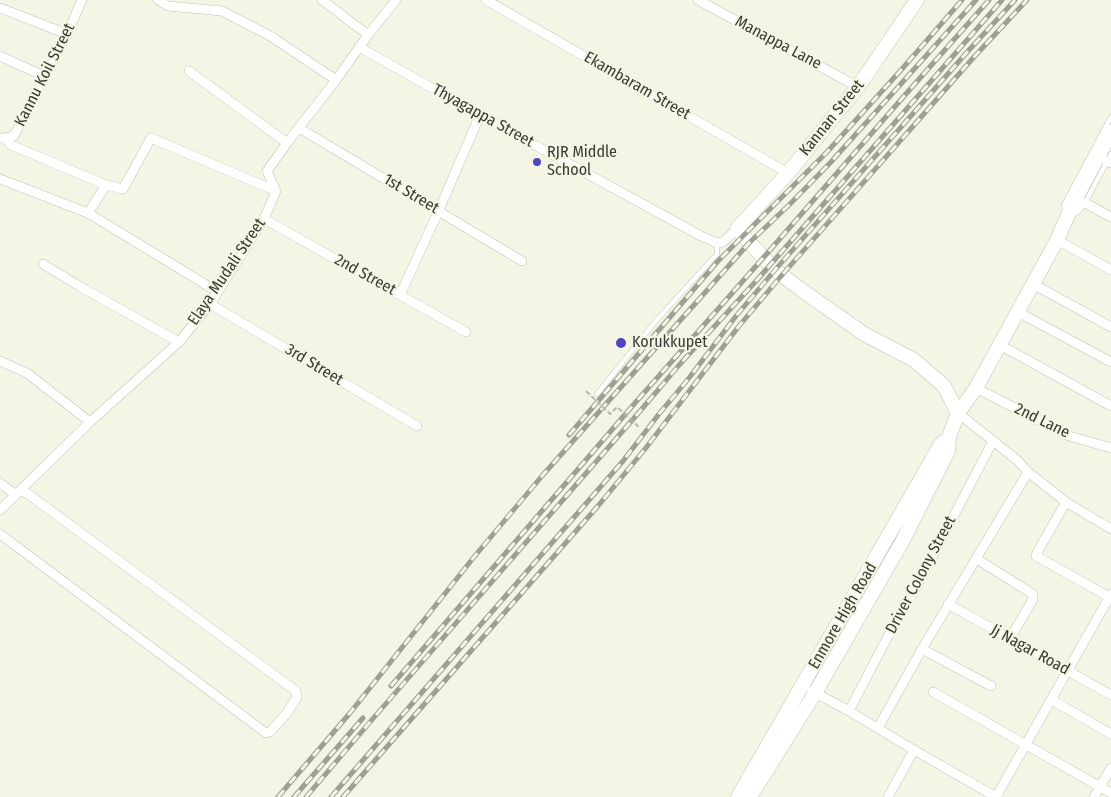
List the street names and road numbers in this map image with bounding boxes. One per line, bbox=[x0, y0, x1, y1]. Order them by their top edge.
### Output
street label: Manappa Lane bbox=[732, 12, 824, 74]
street label: Kannu Koil Street bbox=[11, 20, 79, 130]
street label: Ekambaram Street bbox=[580, 48, 694, 124]
street label: Kannan Street bbox=[795, 76, 869, 160]
street label: Thyagappa Street bbox=[429, 80, 537, 152]
street label: 1st Street bbox=[380, 170, 442, 218]
street label: Elaya Mudali Street bbox=[184, 215, 270, 329]
street label: 2nd Street bbox=[331, 250, 399, 300]
street label: 3rd Street bbox=[282, 340, 346, 390]
street label: 2nd Lane bbox=[1011, 399, 1073, 443]
street label: Driver Colony Street bbox=[882, 513, 960, 637]
street label: Enmore High Road bbox=[805, 559, 881, 673]
street label: Jj Nagar Road bbox=[987, 620, 1073, 680]

